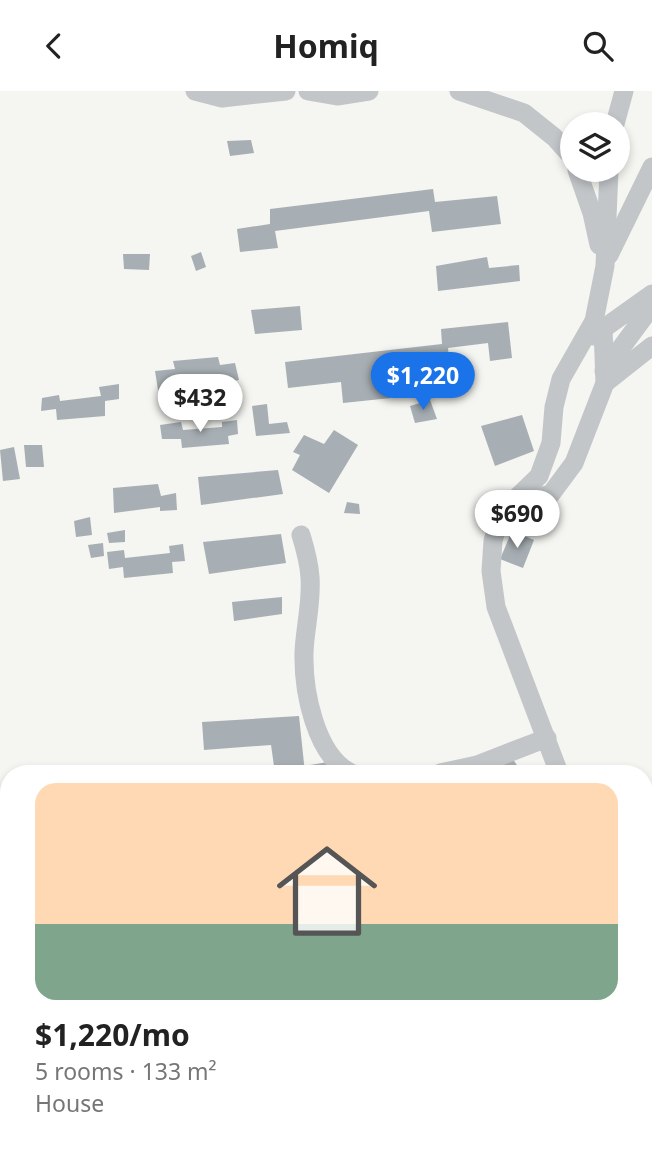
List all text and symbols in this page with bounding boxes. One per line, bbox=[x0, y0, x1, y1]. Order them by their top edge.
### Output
text: Homiq bbox=[273, 24, 379, 67]
icon: back bbox=[35, 27, 73, 65]
icon: search bbox=[579, 27, 617, 65]
map controls bbox=[560, 112, 630, 182]
button: layers bbox=[560, 112, 630, 182]
pin: $1,220 bbox=[366, 353, 480, 412]
text: $1,220 bbox=[387, 359, 459, 391]
pin: $432 bbox=[159, 375, 241, 434]
text: $432 bbox=[174, 381, 226, 413]
pin: $690 bbox=[476, 491, 558, 550]
text: $690 bbox=[491, 497, 543, 529]
icon: home bbox=[264, 828, 390, 954]
text: $1,220/mo bbox=[35, 1014, 190, 1055]
text: 5 rooms · 133 m² bbox=[35, 1055, 217, 1087]
text: House bbox=[35, 1087, 104, 1119]

